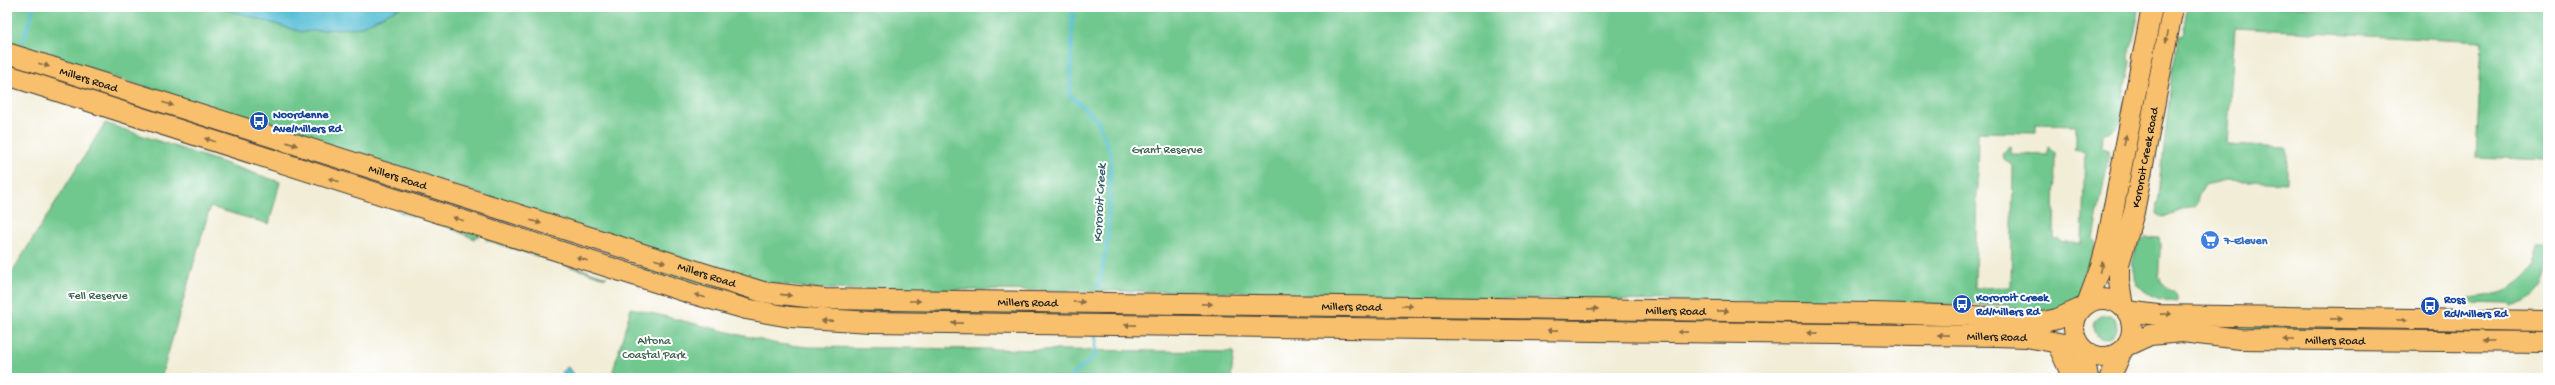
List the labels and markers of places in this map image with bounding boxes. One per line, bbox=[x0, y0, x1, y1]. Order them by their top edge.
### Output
place label: Noordenne Ave/Millers Rd bbox=[272, 109, 344, 137]
bus stop icon: Noordenne Ave/Millers Rd bbox=[248, 110, 270, 132]
supermarket icon: 7-Eleven bbox=[2199, 229, 2221, 251]
place label: 7-Eleven bbox=[2223, 235, 2268, 249]
place label: Kororoit Creek Rd/Millers Rd bbox=[1975, 292, 2050, 320]
bus stop icon: Kororoit Creek Rd/Millers Rd bbox=[1951, 293, 1973, 315]
place label: Ross Rd/Millers Rd bbox=[2443, 294, 2509, 322]
bus stop icon: Ross Rd/Millers Rd bbox=[2419, 295, 2441, 317]

